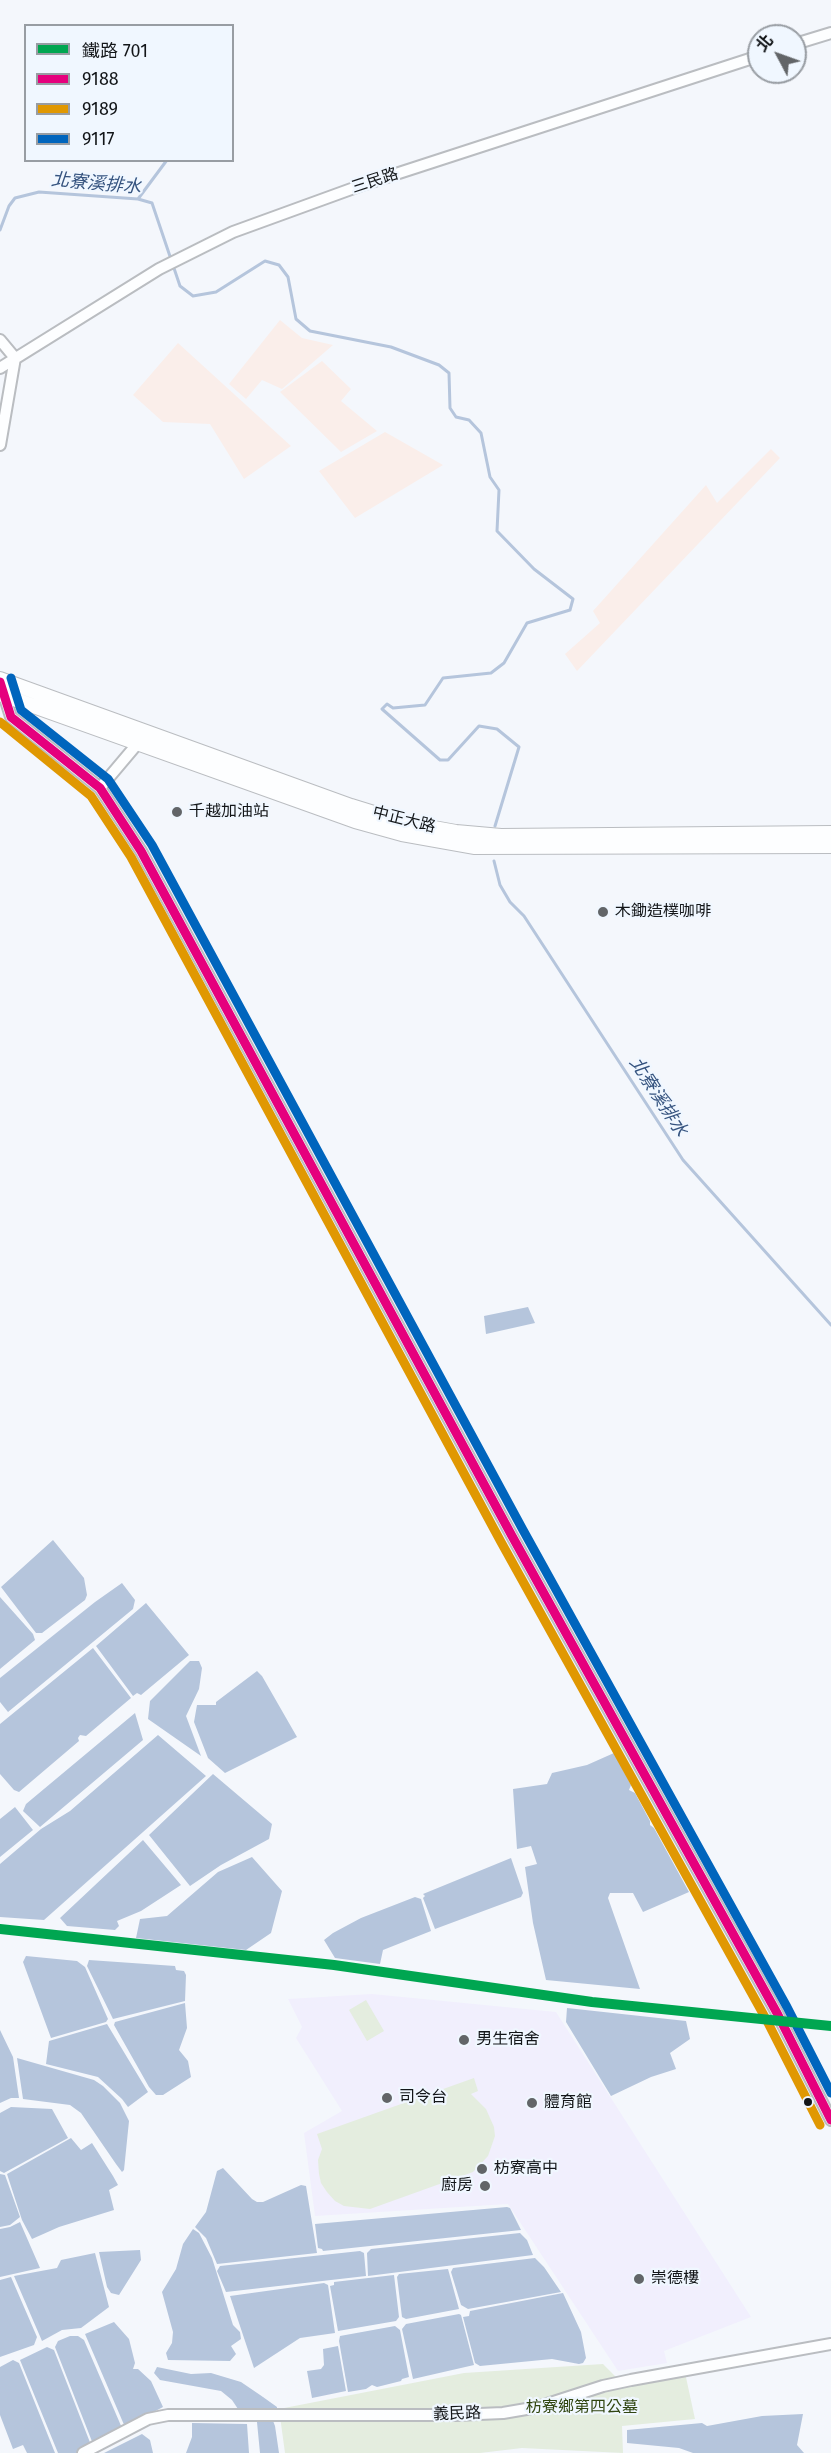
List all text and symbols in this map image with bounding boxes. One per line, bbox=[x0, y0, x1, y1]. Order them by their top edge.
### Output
legend bbox=[24, 24, 234, 162]
north arrow bbox=[747, 24, 807, 84]
text: 北 bbox=[752, 31, 777, 55]
text: 鐵路 701 bbox=[82, 40, 148, 62]
text: 9188 bbox=[82, 68, 119, 90]
text: 9189 bbox=[82, 98, 118, 120]
text: 9117 bbox=[82, 128, 114, 150]
street label: 三民路 bbox=[349, 164, 401, 198]
water label: 北寮溪排水 bbox=[50, 169, 142, 199]
place label: 千越加油站 bbox=[189, 802, 269, 822]
street label: 中正大路 bbox=[371, 803, 437, 837]
marker: 千越加油站 bbox=[170, 805, 184, 819]
place label: 木鋤造樸咖啡 bbox=[615, 902, 711, 922]
marker: 木鋤造樸咖啡 bbox=[596, 905, 610, 919]
water label: 北寮溪排水 bbox=[624, 1053, 692, 1141]
place label: 男生宿舍 bbox=[476, 2030, 540, 2050]
marker: 男生宿舍 bbox=[457, 2033, 471, 2047]
place label: 司令台 bbox=[399, 2088, 447, 2108]
marker: 司令台 bbox=[380, 2091, 394, 2105]
place label: 體育館 bbox=[544, 2093, 592, 2113]
marker: 體育館 bbox=[525, 2096, 539, 2110]
unlabelled marker bbox=[802, 2096, 814, 2108]
place label: 枋寮高中 bbox=[494, 2159, 558, 2179]
marker: 枋寮高中 bbox=[475, 2162, 489, 2176]
place label: 廚房 bbox=[441, 2176, 473, 2196]
marker: 廚房 bbox=[478, 2179, 492, 2193]
place label: 崇德樓 bbox=[651, 2269, 699, 2289]
marker: 崇德樓 bbox=[632, 2272, 646, 2286]
park label: 枋寮鄉第四公墓 bbox=[526, 2398, 638, 2418]
street label: 義民路 bbox=[433, 2404, 481, 2424]

